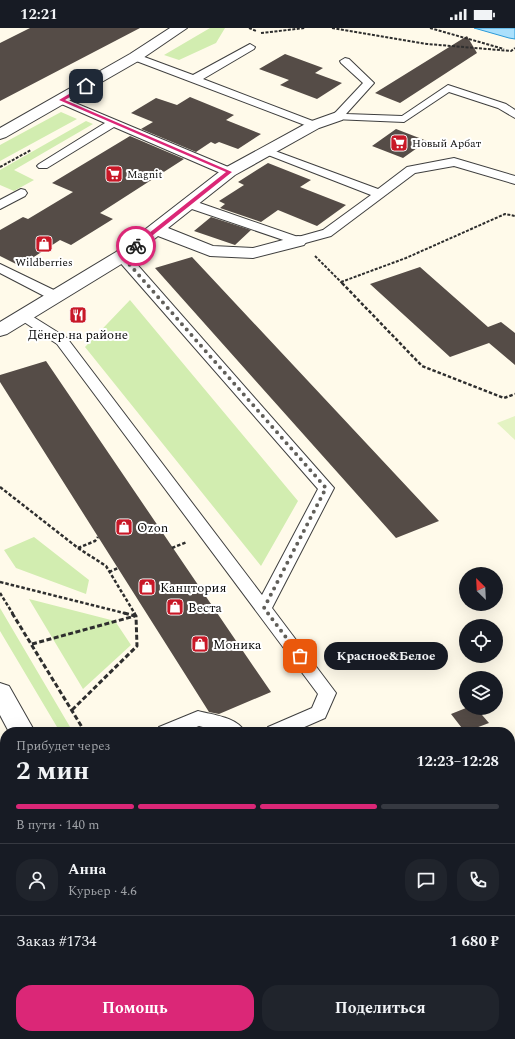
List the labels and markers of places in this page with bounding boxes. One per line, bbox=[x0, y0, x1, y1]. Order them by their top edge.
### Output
pin bbox=[69, 69, 103, 103]
supermarket icon: Новый Арбат bbox=[389, 133, 409, 153]
place label: Новый Арбат bbox=[412, 135, 482, 152]
supermarket icon: Magnit bbox=[104, 164, 124, 184]
place label: Magnit bbox=[127, 166, 163, 183]
shop icon: Wildberries bbox=[34, 234, 54, 254]
place label: Wildberries bbox=[15, 254, 73, 271]
restaurant icon: Дёнер на районе bbox=[68, 305, 88, 325]
place label: Дёнер на районе bbox=[28, 325, 128, 345]
shop icon: Ozon bbox=[114, 517, 134, 537]
place label: Ozon bbox=[137, 518, 169, 538]
shop icon: Канцтория bbox=[137, 577, 157, 597]
place label: Канцтория bbox=[160, 578, 226, 598]
shop icon: Веста bbox=[165, 597, 185, 617]
place label: Веста bbox=[188, 598, 223, 618]
shop icon: Моника bbox=[190, 634, 210, 654]
place label: Моника bbox=[213, 635, 262, 655]
pin bbox=[283, 639, 317, 673]
callout: Красное&Белое bbox=[324, 642, 448, 670]

